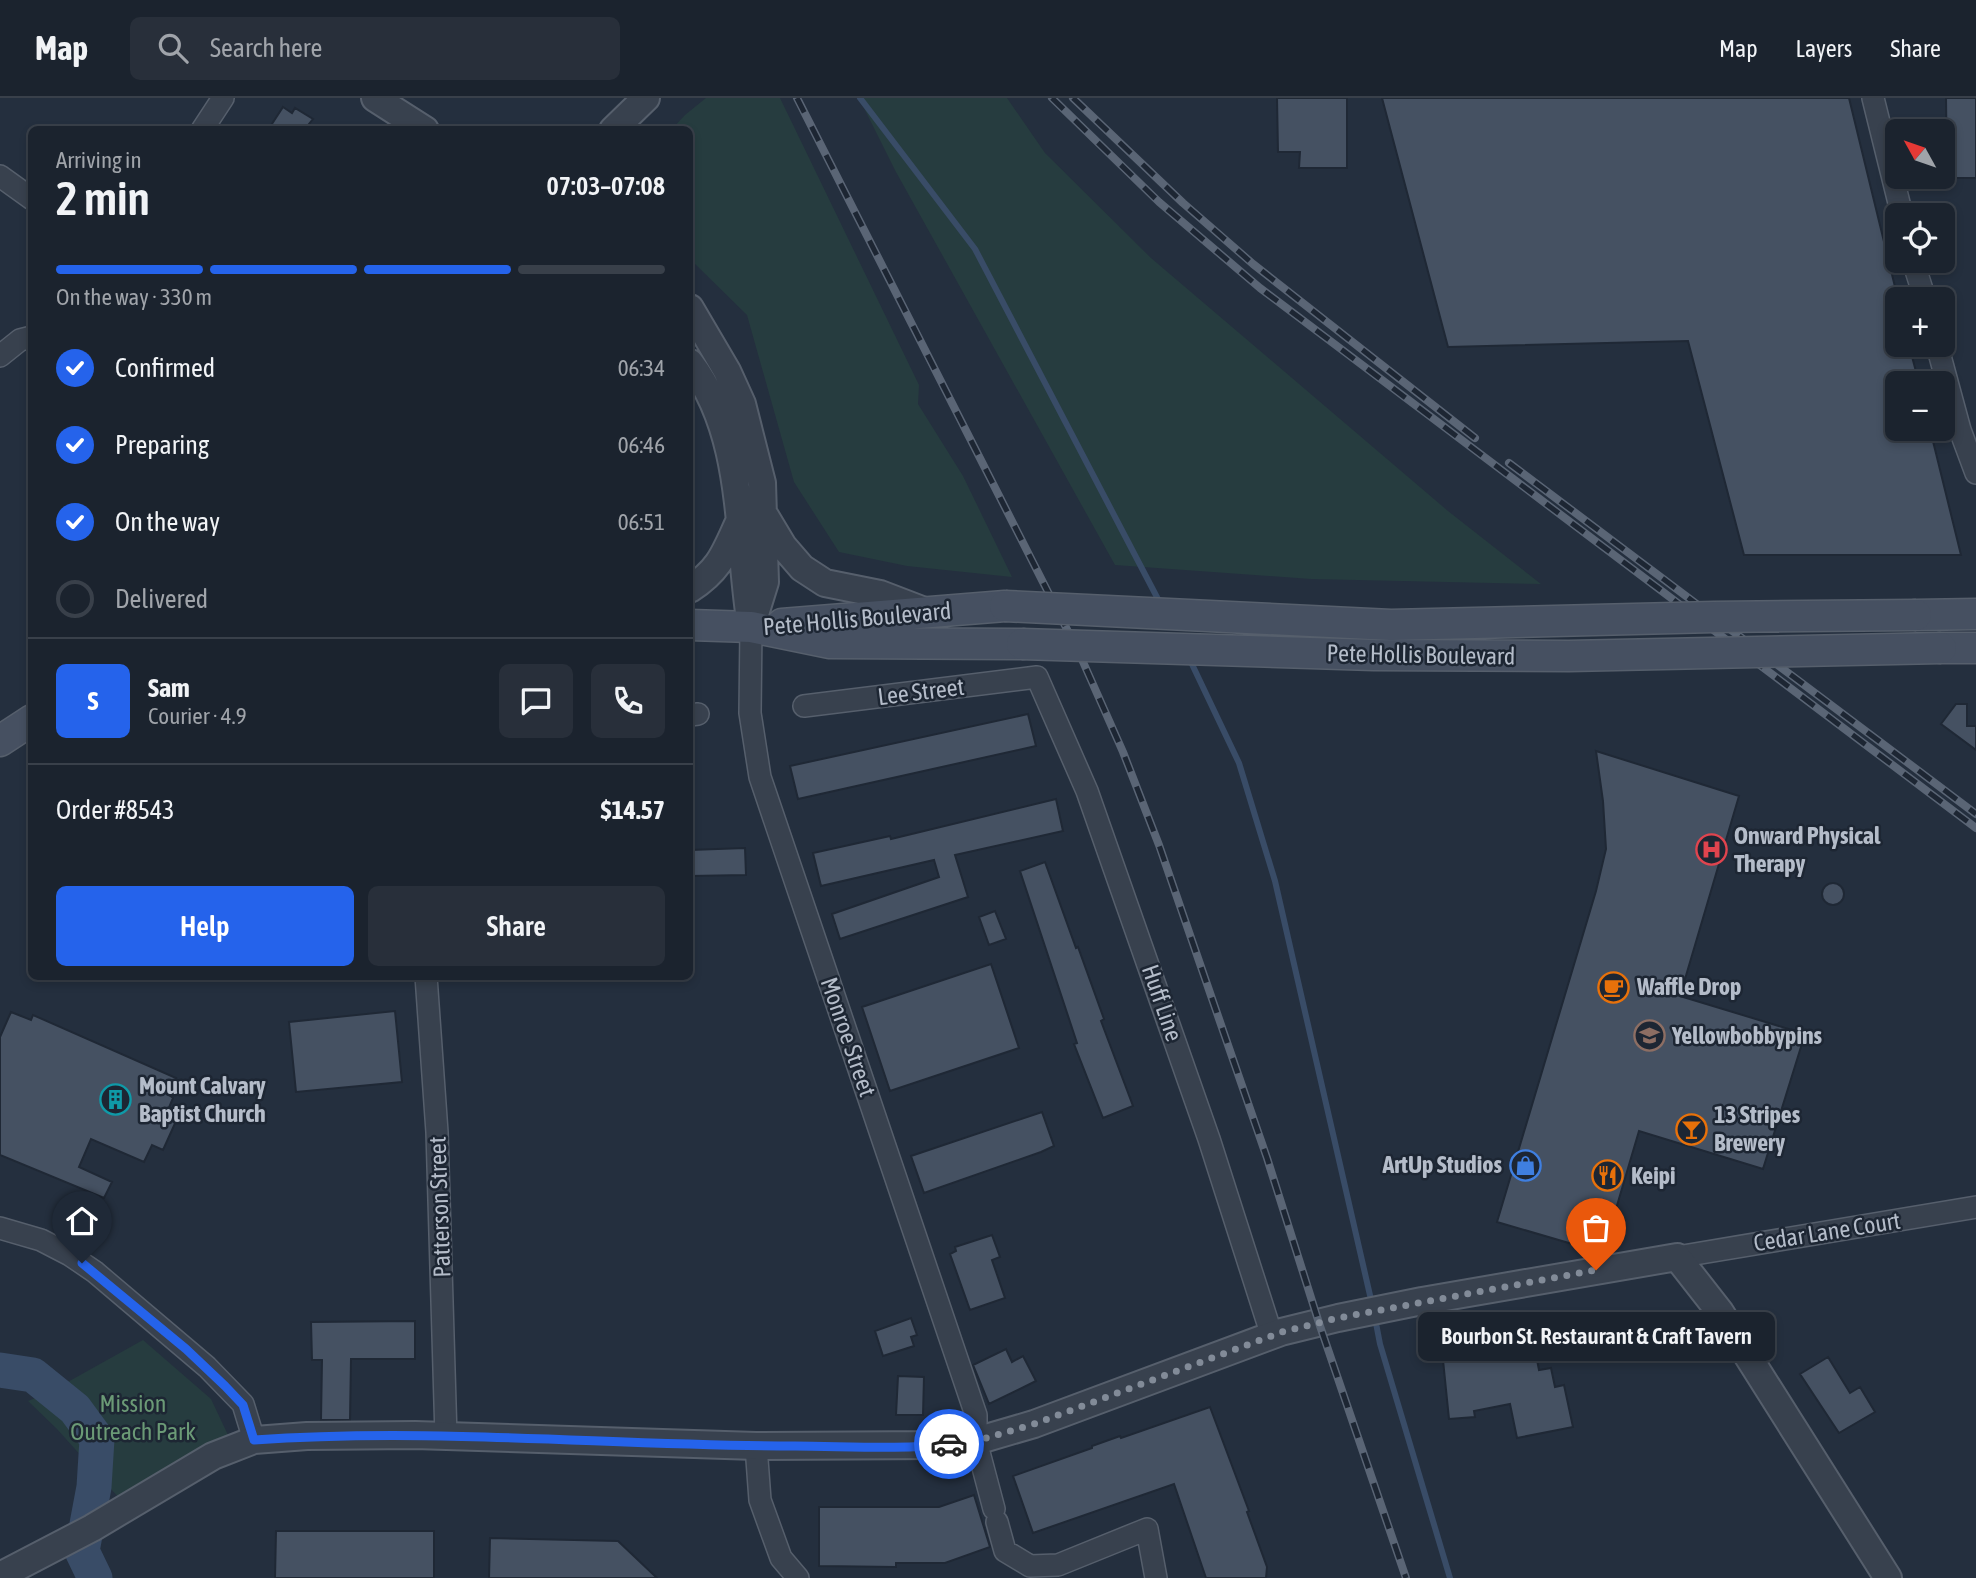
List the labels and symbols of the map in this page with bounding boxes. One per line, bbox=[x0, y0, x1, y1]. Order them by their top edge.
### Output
north arrow bbox=[1885, 119, 1955, 189]
street label: Pete Hollis Boulevard bbox=[762, 597, 952, 640]
street label: Pete Hollis Boulevard bbox=[1326, 639, 1516, 670]
street label: Lee Street bbox=[876, 673, 966, 710]
place label: Onward Physical Therapy bbox=[1734, 822, 1881, 877]
hospital icon: Onward Physical Therapy bbox=[1694, 833, 1728, 867]
street label: Huff Line bbox=[1137, 961, 1188, 1045]
cafe icon: Waffle Drop bbox=[1597, 970, 1631, 1004]
place label: Waffle Drop bbox=[1636, 973, 1741, 1000]
street label: Monroe Street bbox=[815, 974, 881, 1100]
school or university icon: Yellowbobbypins bbox=[1632, 1019, 1666, 1053]
place label: Yellowbobbypins bbox=[1671, 1022, 1823, 1049]
place label: Mount Calvary Baptist Church bbox=[139, 1072, 266, 1127]
building icon: Mount Calvary Baptist Church bbox=[99, 1083, 133, 1117]
place label: 13 Stripes Brewery bbox=[1714, 1101, 1801, 1156]
bar icon: 13 Stripes Brewery bbox=[1674, 1112, 1708, 1146]
street label: Patterson Street bbox=[424, 1136, 455, 1278]
shop icon: ArtUp Studios bbox=[1508, 1148, 1542, 1182]
place label: ArtUp Studios bbox=[1381, 1151, 1503, 1178]
restaurant icon: Keipi bbox=[1591, 1159, 1625, 1193]
place label: Keipi bbox=[1631, 1162, 1676, 1189]
pin bbox=[52, 1191, 112, 1263]
pin bbox=[1566, 1198, 1626, 1270]
street label: Cedar Lane Court bbox=[1752, 1207, 1902, 1256]
callout: Bourbon St. Restaurant & Craft Tavern bbox=[1418, 1312, 1774, 1361]
park label: Mission Outreach Park bbox=[70, 1390, 196, 1445]
courier bbox=[914, 1409, 984, 1479]

